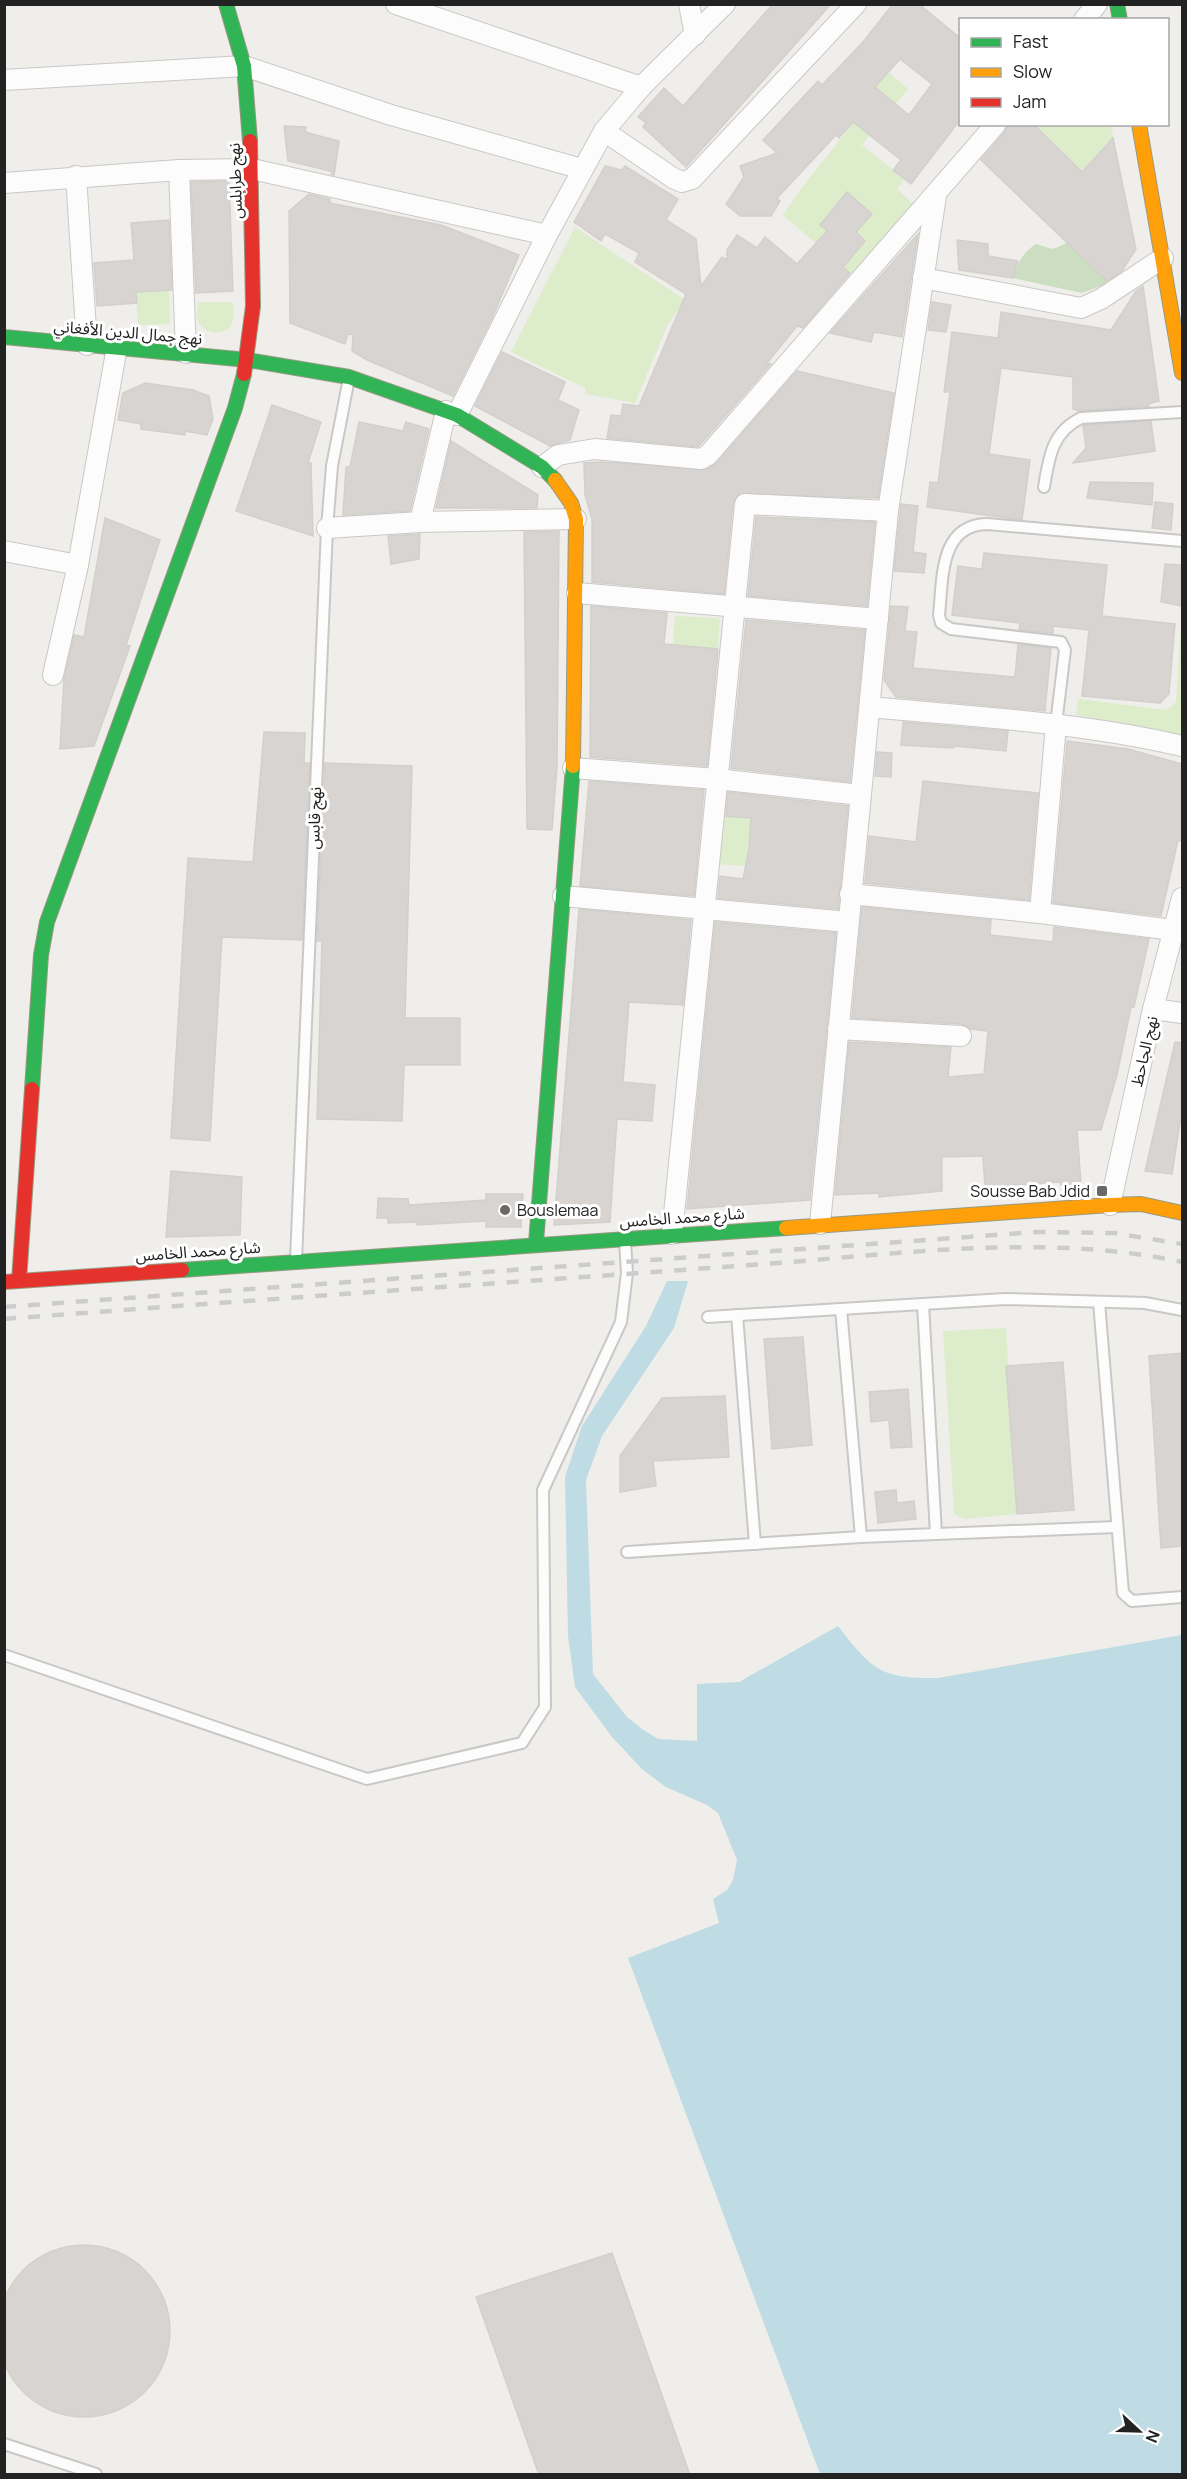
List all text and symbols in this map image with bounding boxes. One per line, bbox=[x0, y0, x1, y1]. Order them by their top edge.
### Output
legend bbox=[959, 18, 1169, 126]
text: Fast bbox=[1013, 29, 1048, 53]
text: Slow bbox=[1013, 59, 1053, 83]
text: Jam bbox=[1013, 89, 1047, 113]
street label: نهج طرابلس bbox=[223, 143, 249, 219]
street label: نهج جمال الدين الأفغاني bbox=[53, 315, 203, 351]
street label: نهج قابس bbox=[302, 786, 328, 850]
street label: نهج الجاحظ bbox=[1125, 1014, 1165, 1089]
place label: Sousse Bab Jdid bbox=[970, 1180, 1090, 1202]
marker: Sousse Bab Jdid bbox=[1095, 1184, 1109, 1198]
place label: Bouslemaa bbox=[517, 1199, 598, 1221]
street label: شارع محمد الخامس bbox=[619, 1202, 745, 1234]
marker: Bouslemaa bbox=[498, 1203, 512, 1217]
street label: شارع محمد الخامس bbox=[135, 1236, 261, 1268]
north arrow bbox=[1109, 2401, 1169, 2461]
text: N bbox=[1141, 2427, 1165, 2446]

